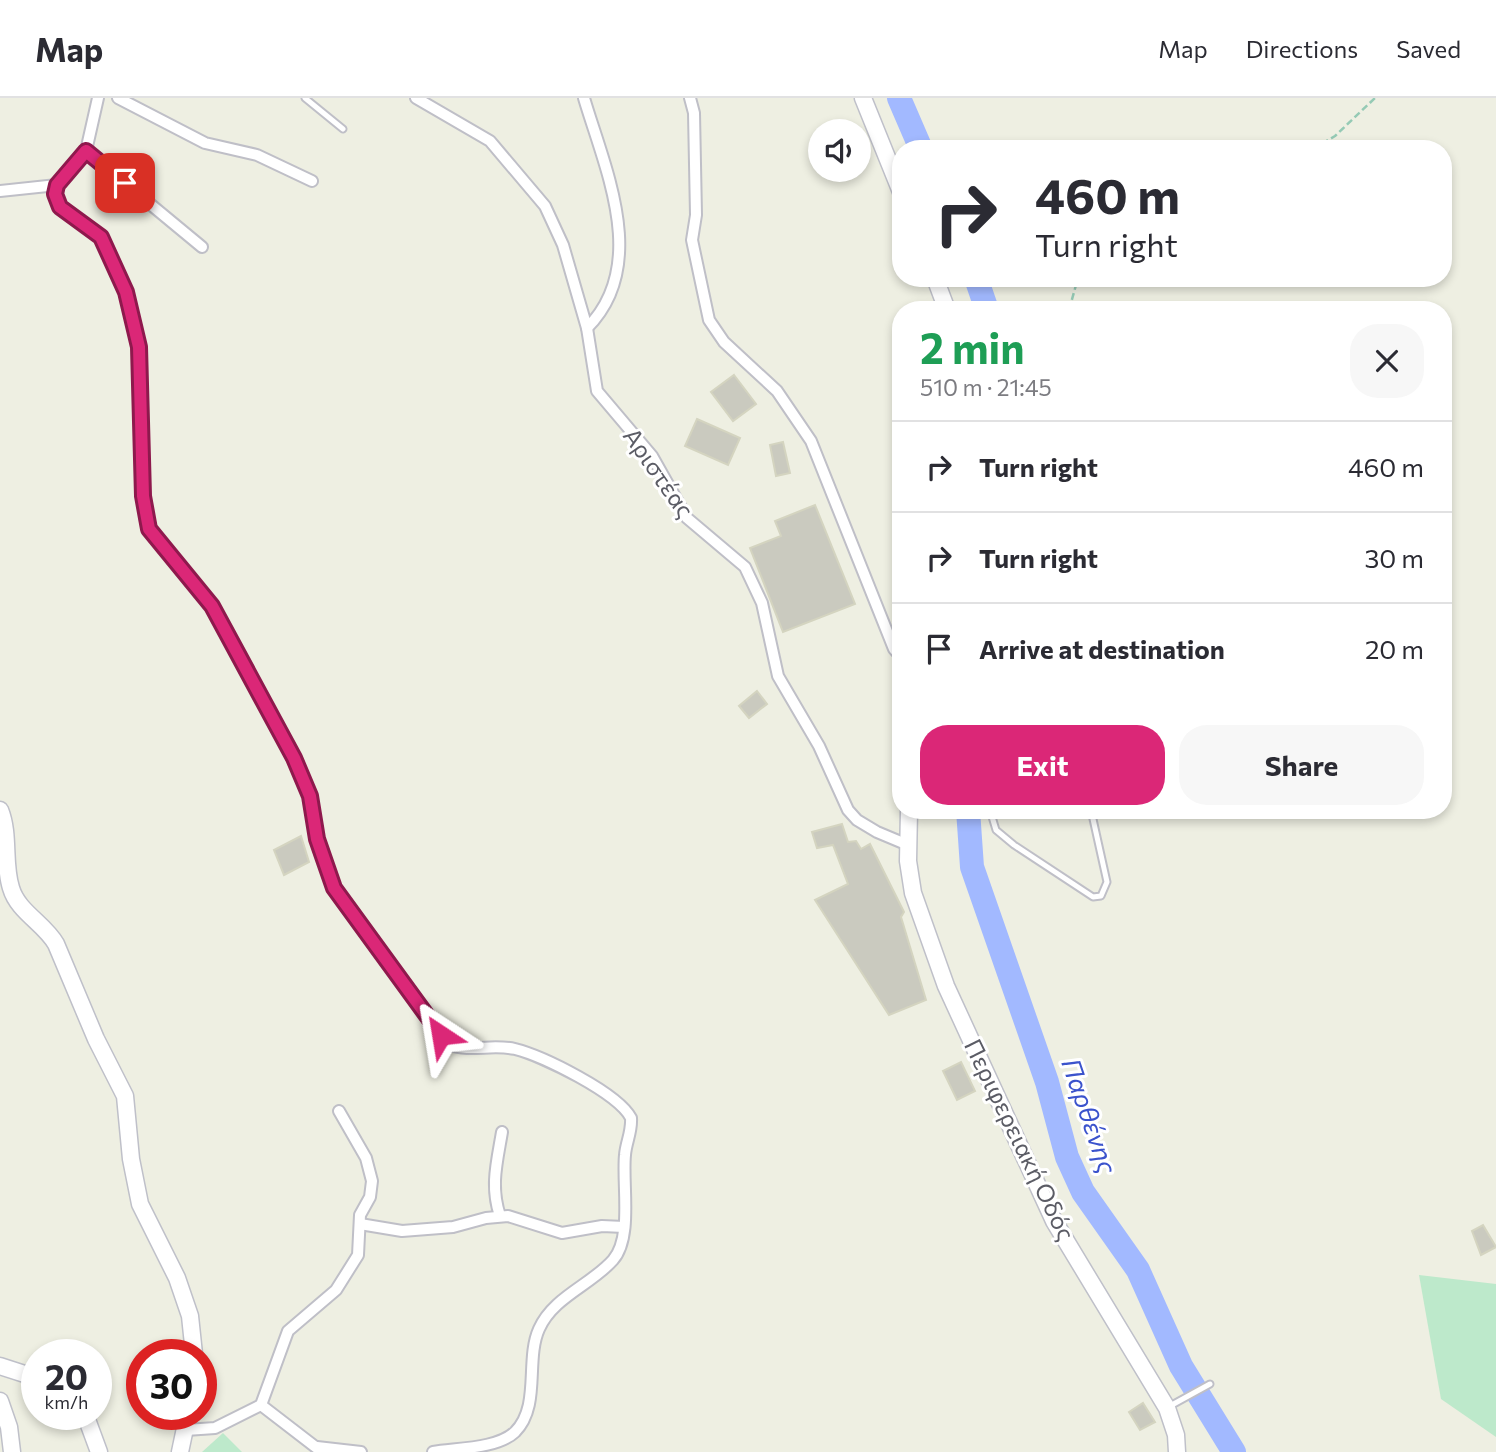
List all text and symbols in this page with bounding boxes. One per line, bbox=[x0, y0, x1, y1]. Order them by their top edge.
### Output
text: Map bbox=[35, 28, 103, 69]
text: Map bbox=[1158, 34, 1208, 63]
text: Directions bbox=[1246, 34, 1358, 63]
text: Saved bbox=[1396, 34, 1461, 63]
map controls bbox=[808, 119, 871, 182]
button: sound bbox=[808, 119, 871, 182]
pin bbox=[95, 153, 155, 213]
icon: arrive bbox=[106, 164, 144, 202]
text: 460 m bbox=[1035, 164, 1180, 224]
icon: right bbox=[920, 168, 1011, 259]
text: Turn right bbox=[1035, 224, 1178, 264]
text: 2 min bbox=[920, 321, 1025, 373]
button: close bbox=[1350, 324, 1424, 398]
text: 510 m · 21:45 bbox=[920, 373, 1052, 401]
street label: Αριστέας bbox=[618, 422, 701, 523]
icon: right bbox=[920, 448, 958, 486]
text: Turn right bbox=[979, 451, 1098, 482]
text: 460 m bbox=[1348, 451, 1424, 482]
icon: right bbox=[920, 539, 958, 577]
text: Turn right bbox=[979, 542, 1098, 573]
text: 30 m bbox=[1365, 542, 1424, 573]
icon: arrive bbox=[920, 630, 958, 668]
text: Arrive at destination bbox=[979, 633, 1225, 664]
text: 20 m bbox=[1365, 633, 1424, 664]
button: Exit bbox=[920, 725, 1165, 805]
button: Share bbox=[1179, 725, 1424, 805]
position arrow bbox=[404, 998, 478, 1072]
street label: Περιφερειακή Οδός bbox=[959, 1034, 1082, 1245]
water label: Παρθένης bbox=[1056, 1054, 1125, 1177]
speed limit sign: 30 bbox=[126, 1339, 217, 1430]
text: 20 bbox=[45, 1354, 88, 1397]
text: km/h bbox=[45, 1391, 88, 1413]

